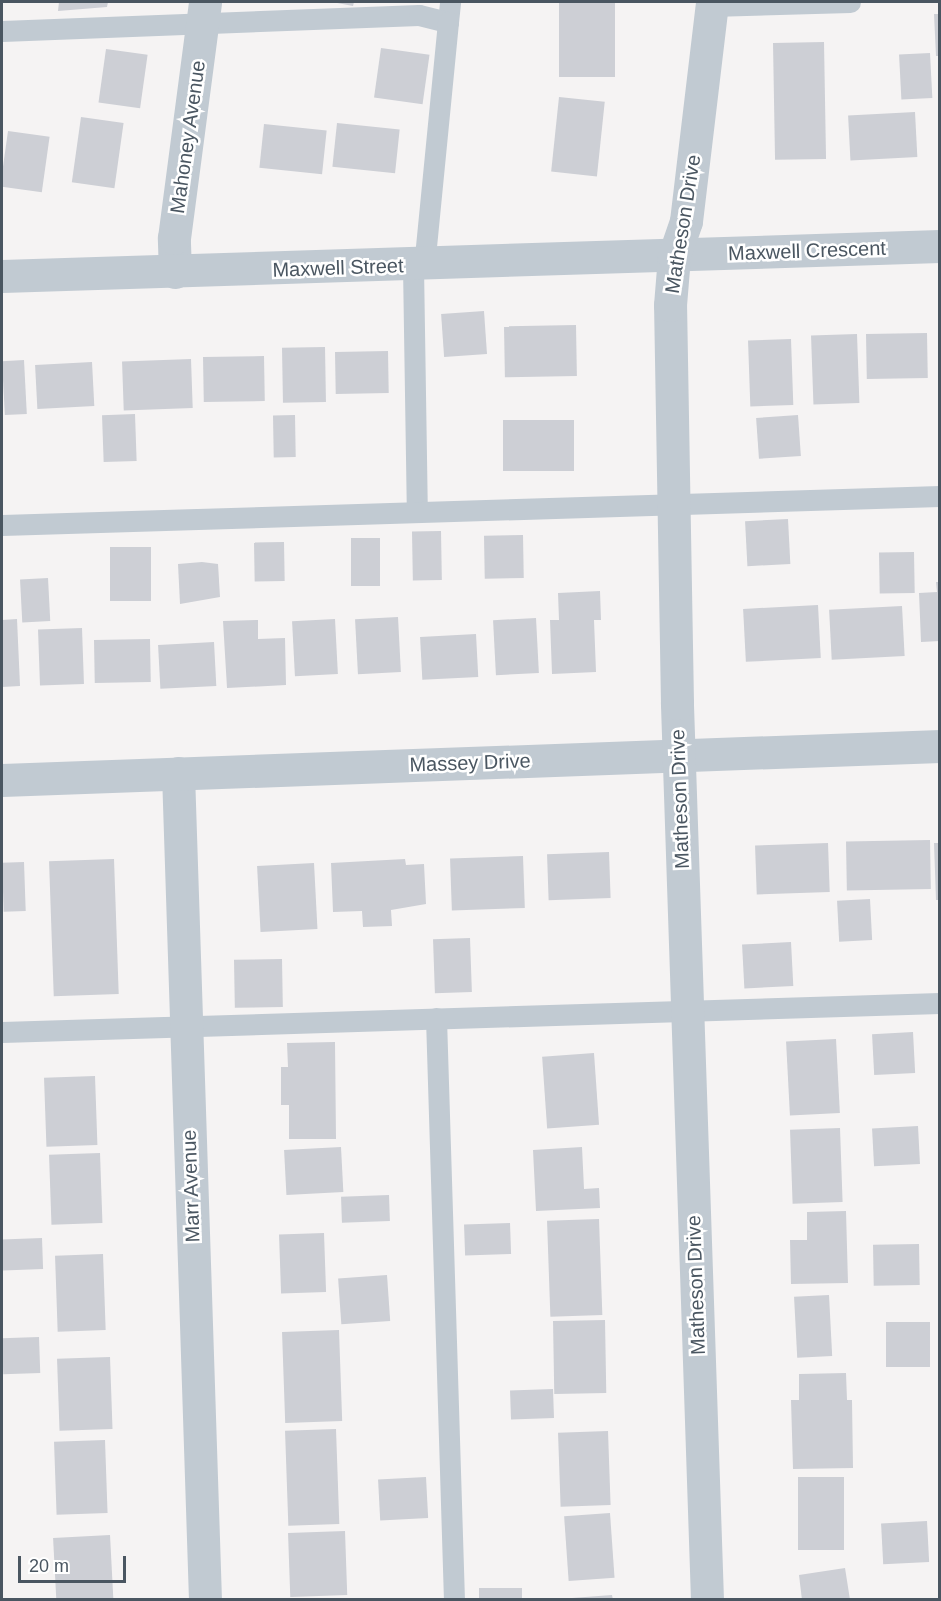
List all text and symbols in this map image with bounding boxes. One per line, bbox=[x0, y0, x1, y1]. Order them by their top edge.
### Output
street label: Mahoney Avenue bbox=[165, 58, 211, 216]
street label: Matheson Drive bbox=[660, 153, 706, 295]
street label: Maxwell Crescent bbox=[728, 236, 886, 266]
street label: Maxwell Street bbox=[272, 254, 404, 282]
street label: Matheson Drive bbox=[666, 729, 694, 869]
street label: Massey Drive bbox=[409, 749, 531, 777]
street label: Marr Avenue bbox=[177, 1129, 205, 1243]
street label: Matheson Drive bbox=[682, 1215, 710, 1355]
scale bar bbox=[21, 1544, 129, 1582]
text: 20 m bbox=[29, 1556, 69, 1576]

